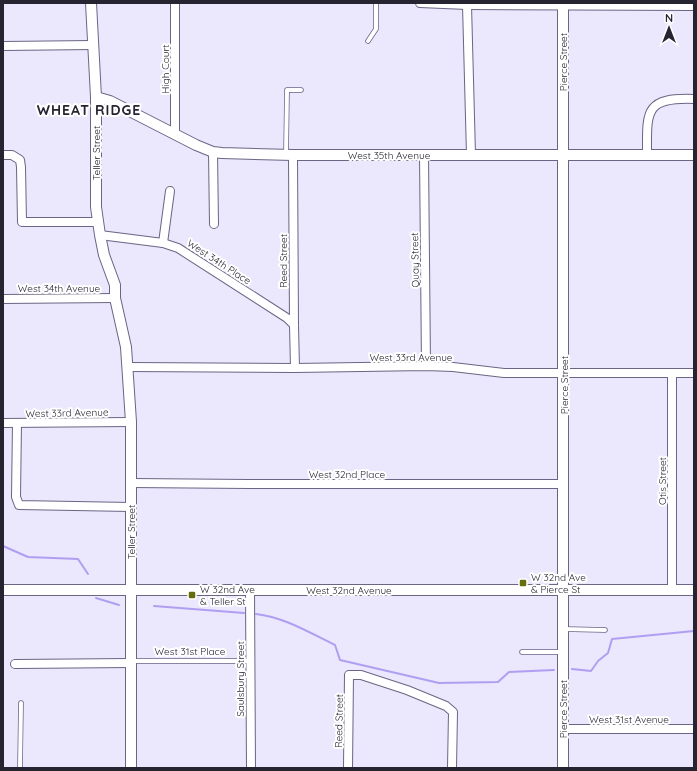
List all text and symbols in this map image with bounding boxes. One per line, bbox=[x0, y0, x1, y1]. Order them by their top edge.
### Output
north arrow bbox=[649, 8, 689, 48]
text: N bbox=[665, 11, 673, 25]
street label: Pierce Street bbox=[557, 32, 570, 91]
street label: High Court bbox=[159, 44, 172, 94]
district label: WHEAT RIDGE bbox=[37, 101, 141, 119]
street label: Teller Street bbox=[90, 125, 103, 180]
street label: West 35th Avenue bbox=[348, 149, 431, 162]
street label: Quay Street bbox=[408, 232, 422, 288]
street label: Reed Street bbox=[277, 233, 290, 288]
street label: West 34th Place bbox=[185, 237, 254, 288]
street label: West 34th Avenue bbox=[18, 282, 101, 295]
street label: West 33rd Avenue bbox=[369, 351, 453, 364]
street label: Pierce Street bbox=[558, 355, 571, 414]
street label: West 33rd Avenue bbox=[25, 406, 109, 420]
street label: Otis Street bbox=[656, 456, 669, 505]
street label: West 32nd Place bbox=[309, 468, 386, 481]
street label: Teller Street bbox=[125, 504, 138, 559]
place label: W 32nd Ave & Pierce St bbox=[531, 571, 586, 596]
marker: W 32nd Ave & Pierce St bbox=[518, 578, 528, 588]
place label: W 32nd Ave & Teller St bbox=[200, 583, 255, 608]
street label: West 32nd Avenue bbox=[306, 584, 392, 597]
marker: W 32nd Ave & Teller St bbox=[187, 590, 197, 600]
street label: Saulsbury Street bbox=[234, 641, 247, 717]
street label: West 31st Place bbox=[155, 645, 226, 658]
street label: Pierce Street bbox=[557, 679, 570, 738]
street label: Reed Street bbox=[332, 693, 346, 748]
street label: West 31st Avenue bbox=[589, 713, 669, 726]

